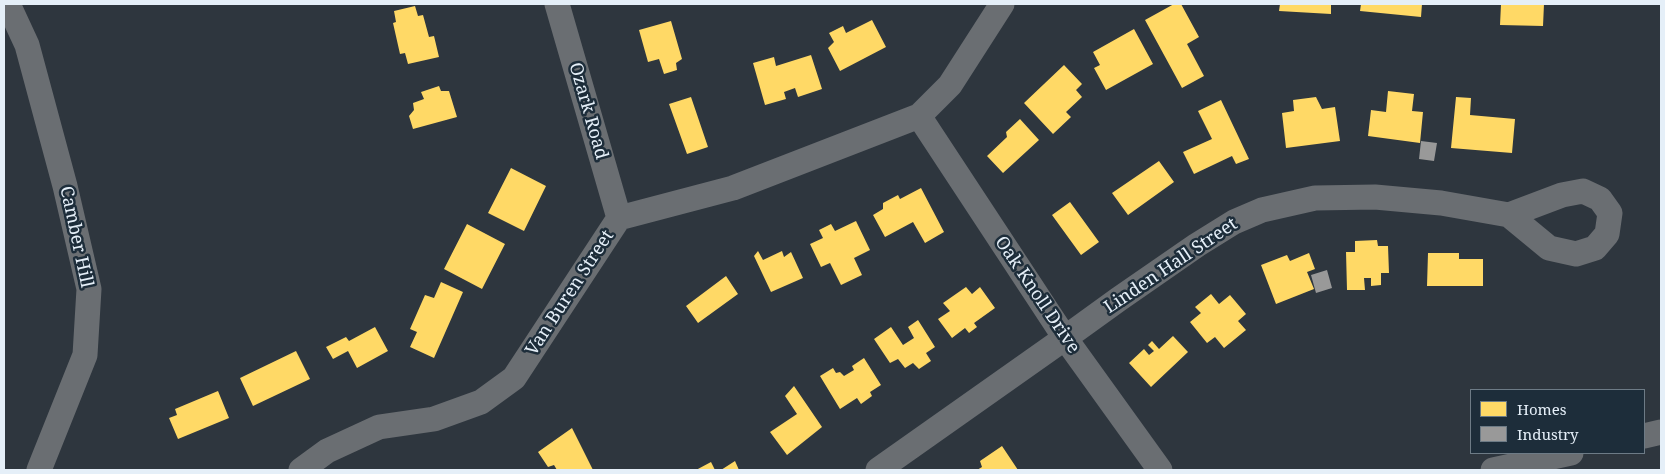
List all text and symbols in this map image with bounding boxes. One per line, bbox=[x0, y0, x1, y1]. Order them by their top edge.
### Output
street label: Ozark Road bbox=[564, 60, 612, 162]
street label: Camber Hill bbox=[55, 184, 97, 290]
street label: Linden Hall Street bbox=[1100, 213, 1242, 319]
street label: Van Buren Street bbox=[521, 226, 619, 360]
street label: Oak Knoll Drive bbox=[990, 232, 1084, 358]
legend bbox=[1470, 389, 1645, 454]
text: Homes bbox=[1517, 399, 1567, 419]
text: Industry bbox=[1517, 424, 1579, 444]

